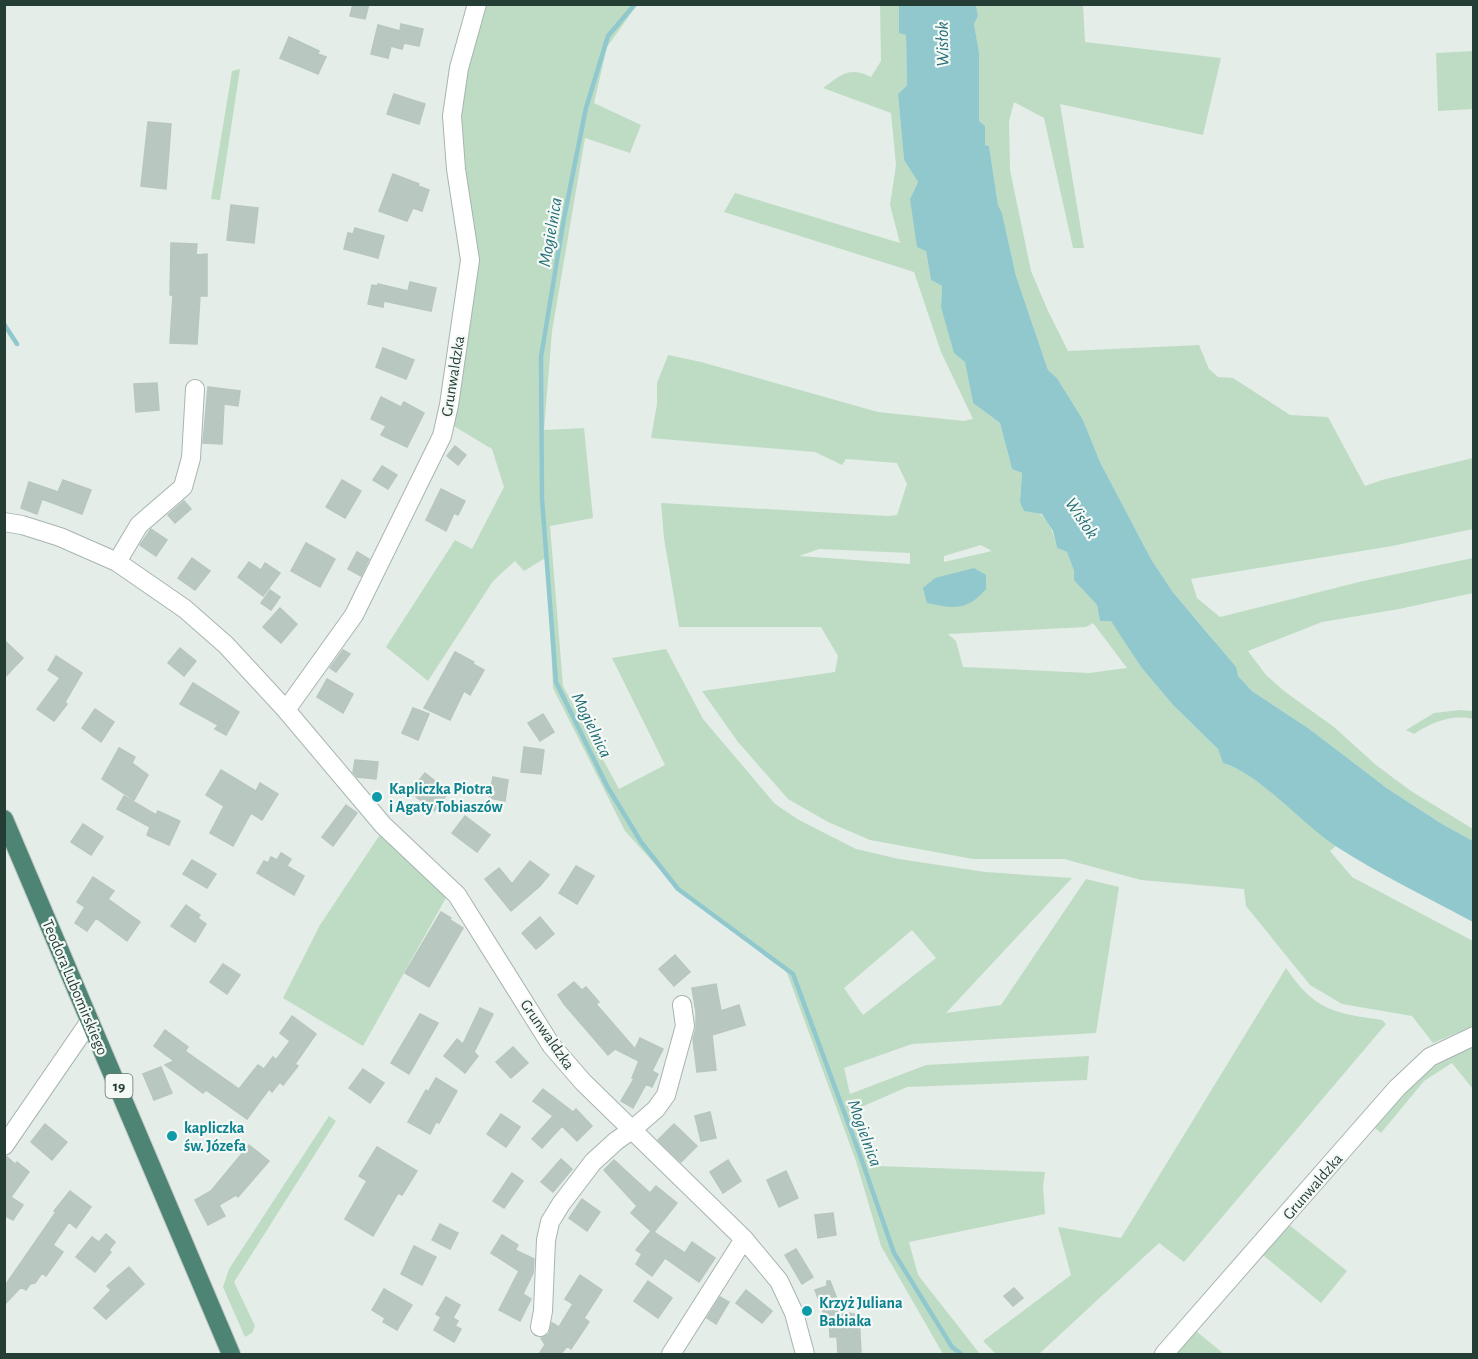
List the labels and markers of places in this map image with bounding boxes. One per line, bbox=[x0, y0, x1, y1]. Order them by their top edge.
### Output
place label: Kapliczka Piotra i Agaty Tobiaszów bbox=[389, 781, 503, 816]
marker: Kapliczka Piotra i Agaty Tobiaszów bbox=[370, 790, 384, 804]
place label: kapliczka św. Józefa bbox=[184, 1120, 247, 1154]
marker: kapliczka św. Józefa bbox=[165, 1129, 179, 1143]
place label: Krzyż Juliana Babiaka bbox=[819, 1295, 903, 1329]
marker: Krzyż Juliana Babiaka bbox=[800, 1304, 814, 1318]

